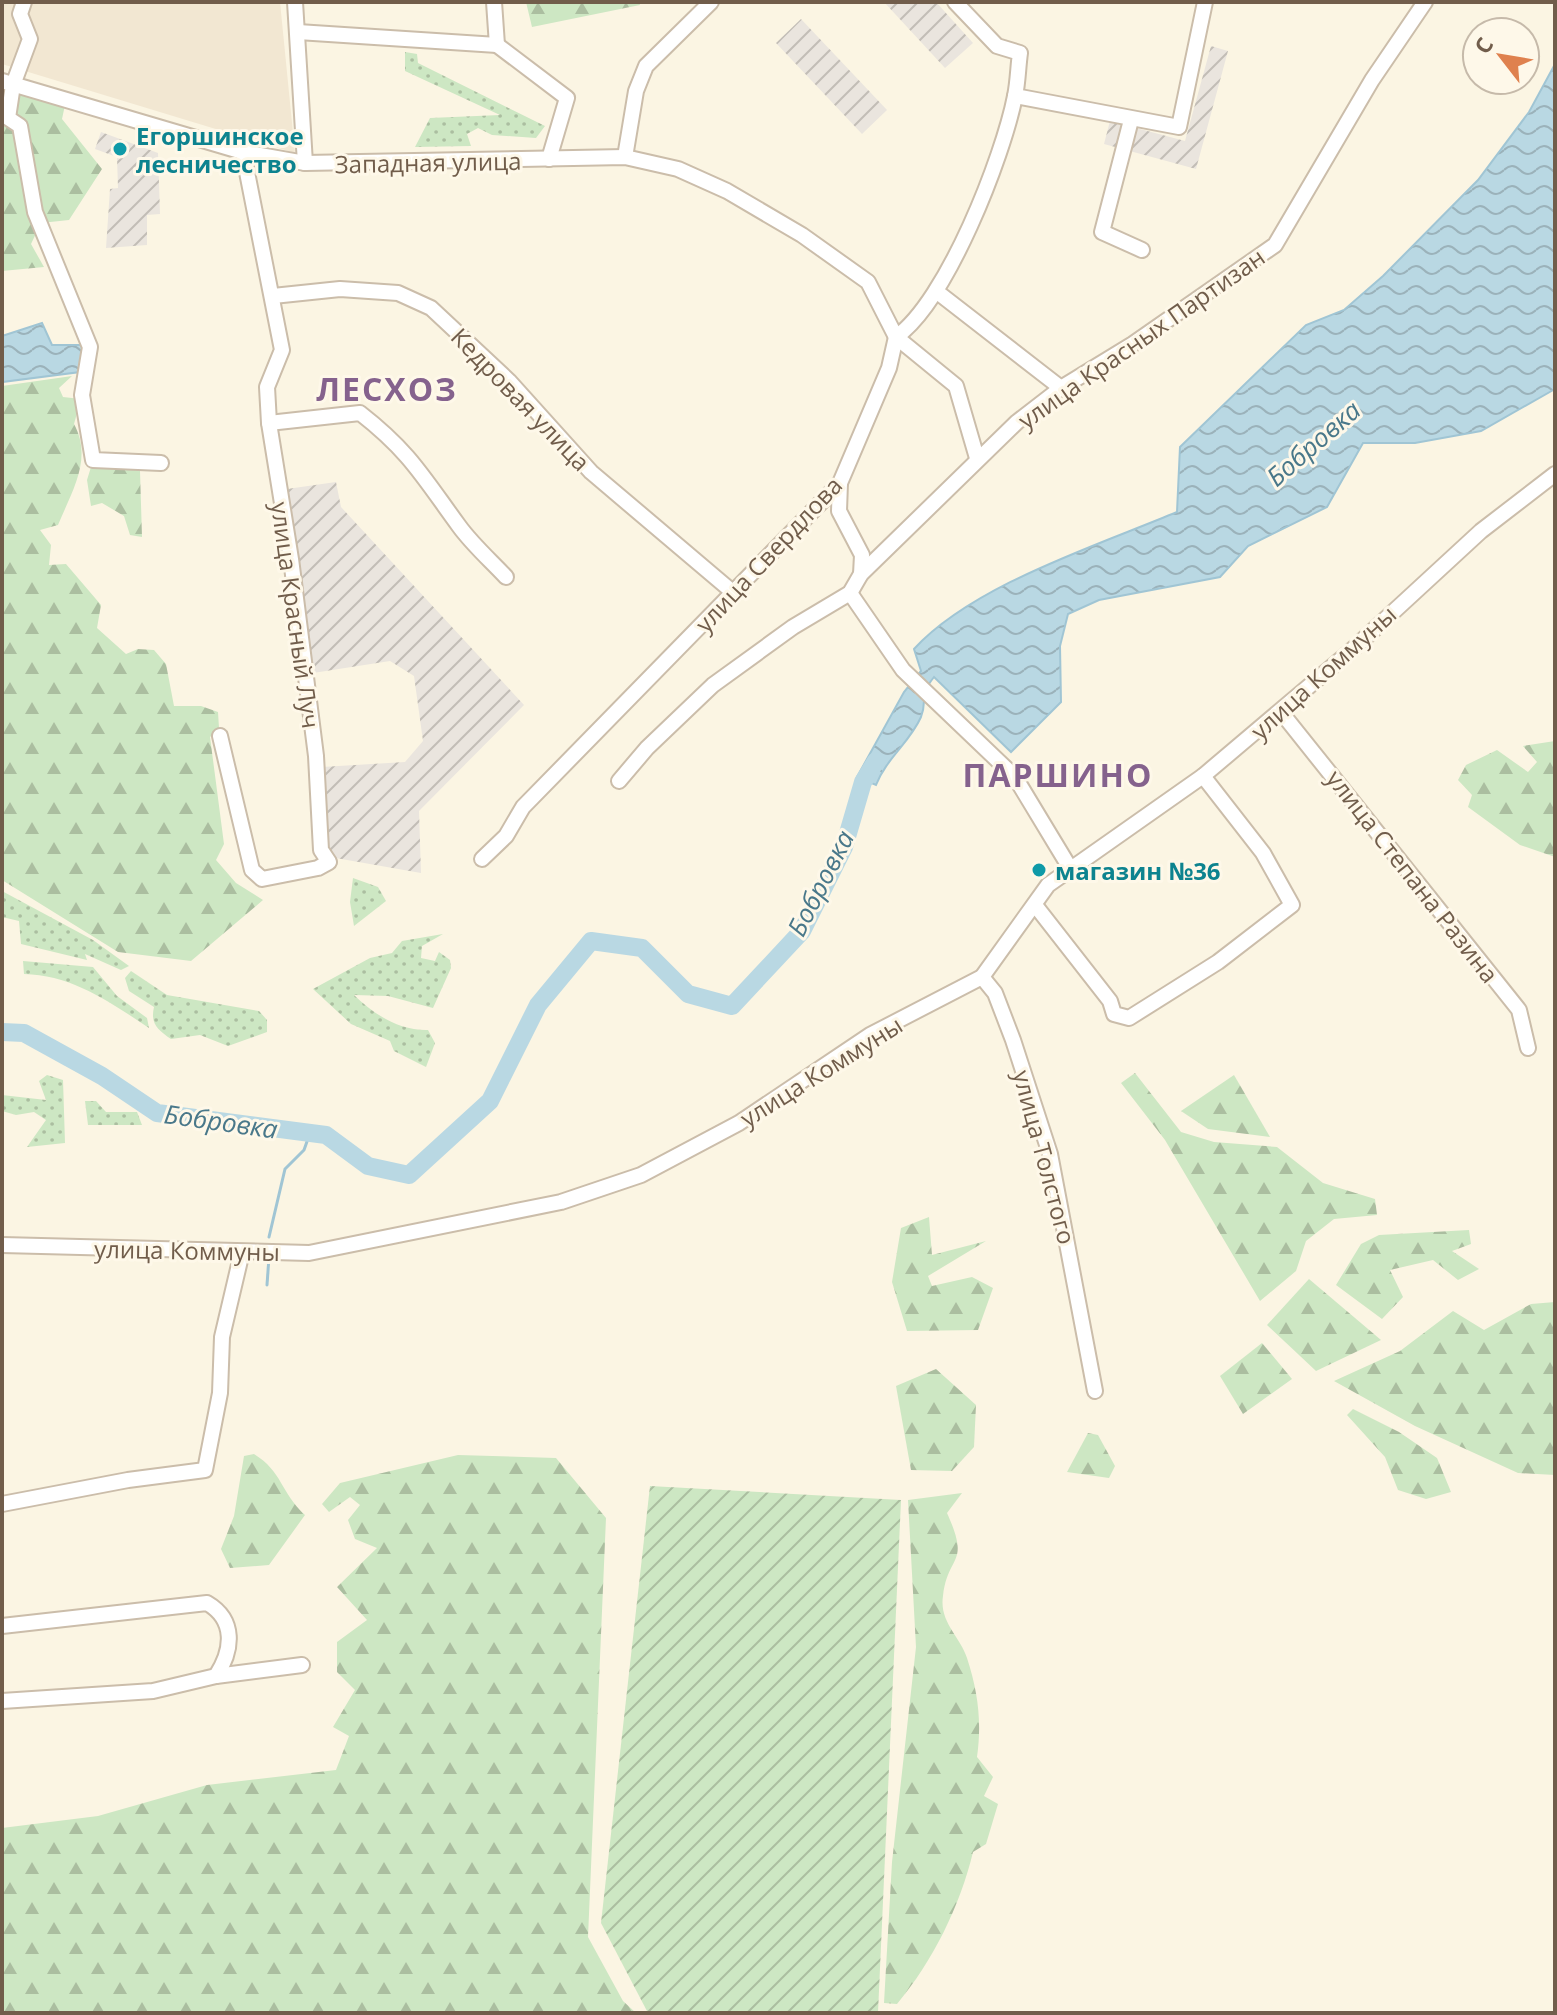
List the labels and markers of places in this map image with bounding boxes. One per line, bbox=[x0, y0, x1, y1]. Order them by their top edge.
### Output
place label: Егоршинское лесничество bbox=[136, 119, 304, 180]
marker: Егоршинское лесничество bbox=[111, 140, 129, 158]
place label: магазин №36 bbox=[1055, 854, 1221, 887]
marker: магазин №36 bbox=[1030, 861, 1048, 879]

